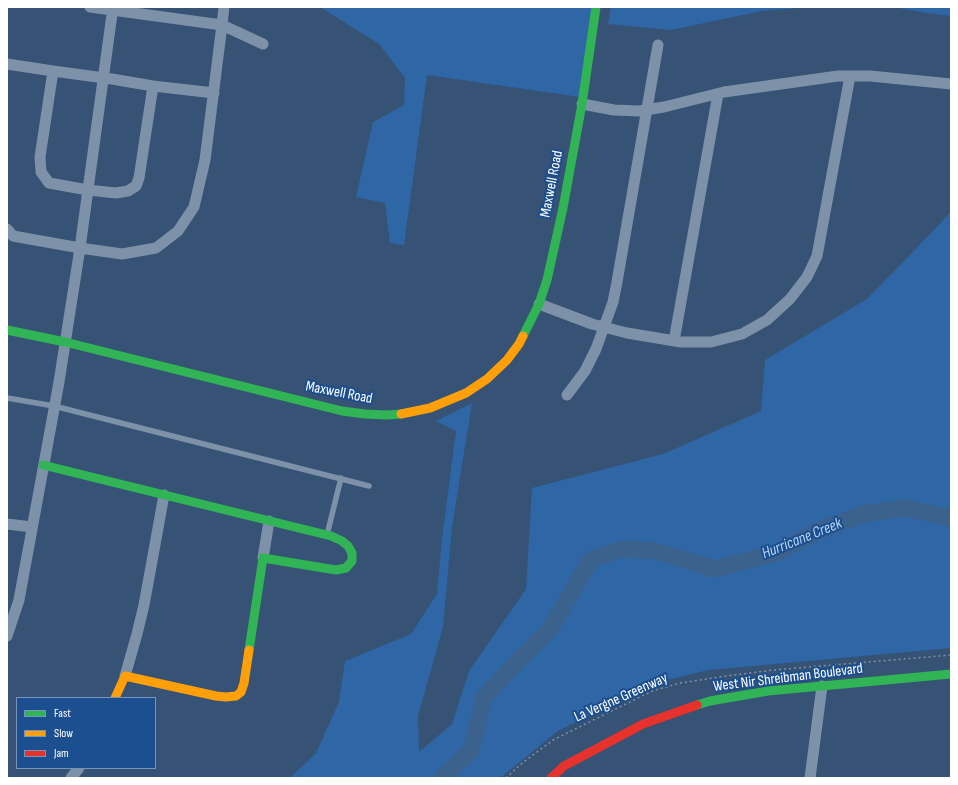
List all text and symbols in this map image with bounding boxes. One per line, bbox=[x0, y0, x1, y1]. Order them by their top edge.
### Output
street label: Maxwell Road bbox=[537, 149, 567, 219]
street label: Maxwell Road bbox=[304, 378, 374, 408]
water label: Hurricane Creek bbox=[759, 514, 845, 564]
street label: West Nir Shreibman Boulevard bbox=[712, 660, 864, 696]
street label: La Vergne Greenway bbox=[571, 669, 671, 727]
legend bbox=[16, 697, 156, 769]
text: Fast bbox=[54, 706, 71, 721]
text: Slow bbox=[54, 726, 73, 741]
text: Jam bbox=[54, 746, 69, 761]

